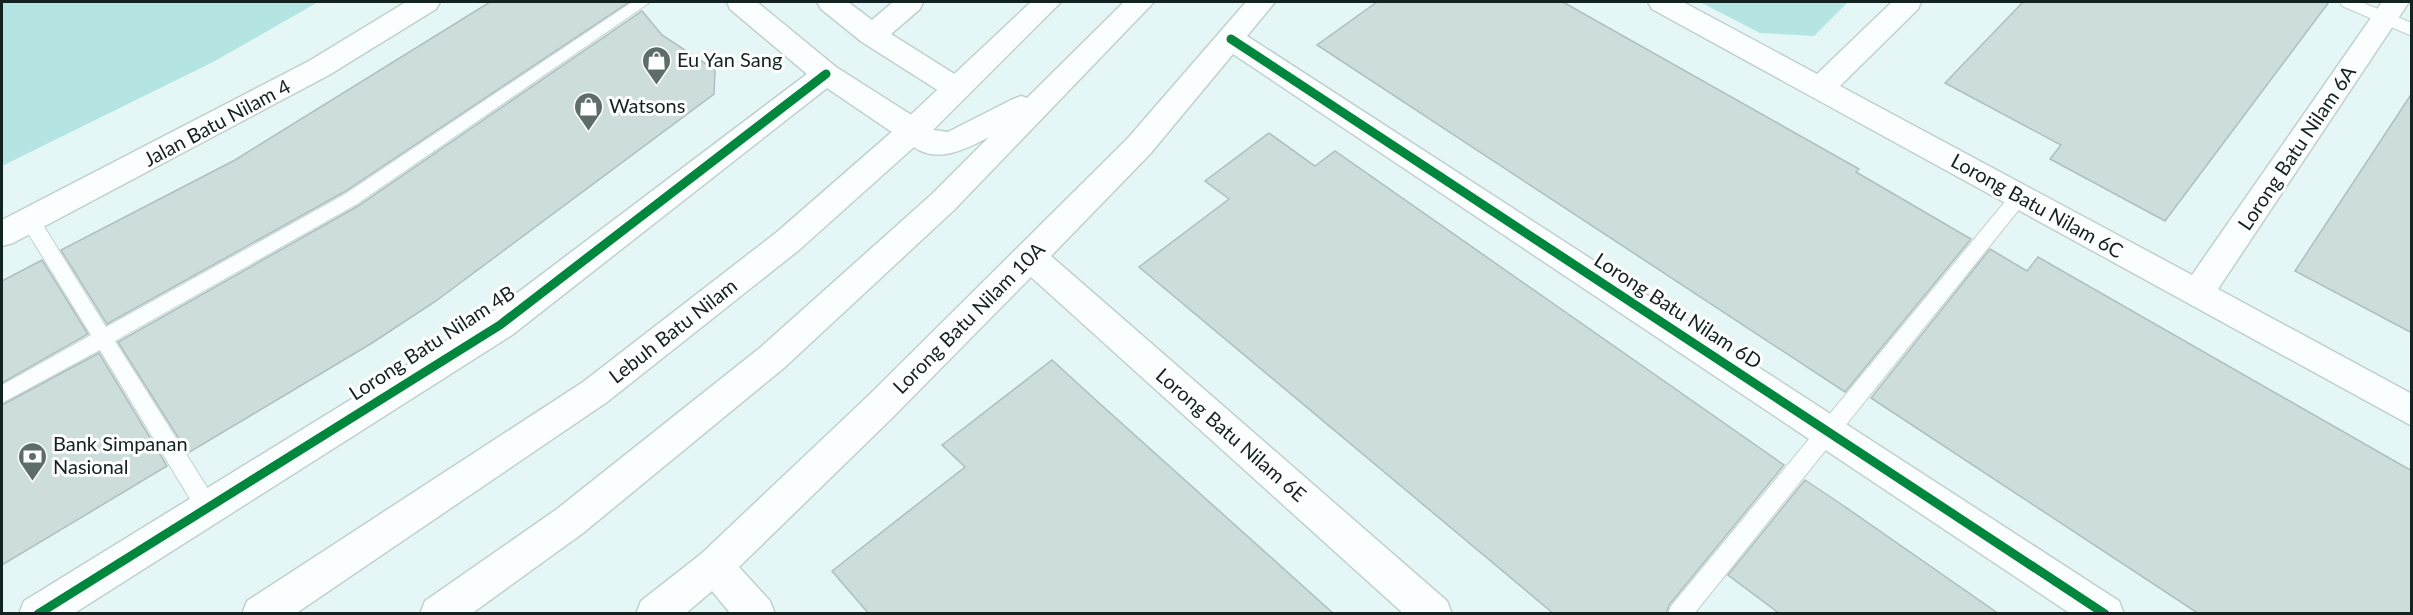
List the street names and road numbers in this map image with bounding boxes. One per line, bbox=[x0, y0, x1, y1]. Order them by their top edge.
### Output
street label: Lorong Batu Nilam 6A bbox=[2232, 60, 2360, 234]
street label: Jalan Batu Nilam 4 bbox=[139, 73, 294, 171]
street label: Lorong Batu Nilam 6C bbox=[1947, 148, 2128, 262]
street label: Lorong Batu Nilam 10A bbox=[887, 236, 1049, 398]
street label: Lorong Batu Nilam 6D bbox=[1590, 247, 1767, 373]
street label: Lebuh Batu Nilam bbox=[604, 273, 741, 388]
street label: Lorong Batu Nilam 4B bbox=[344, 280, 519, 405]
street label: Lorong Batu Nilam 6E bbox=[1152, 363, 1312, 506]

